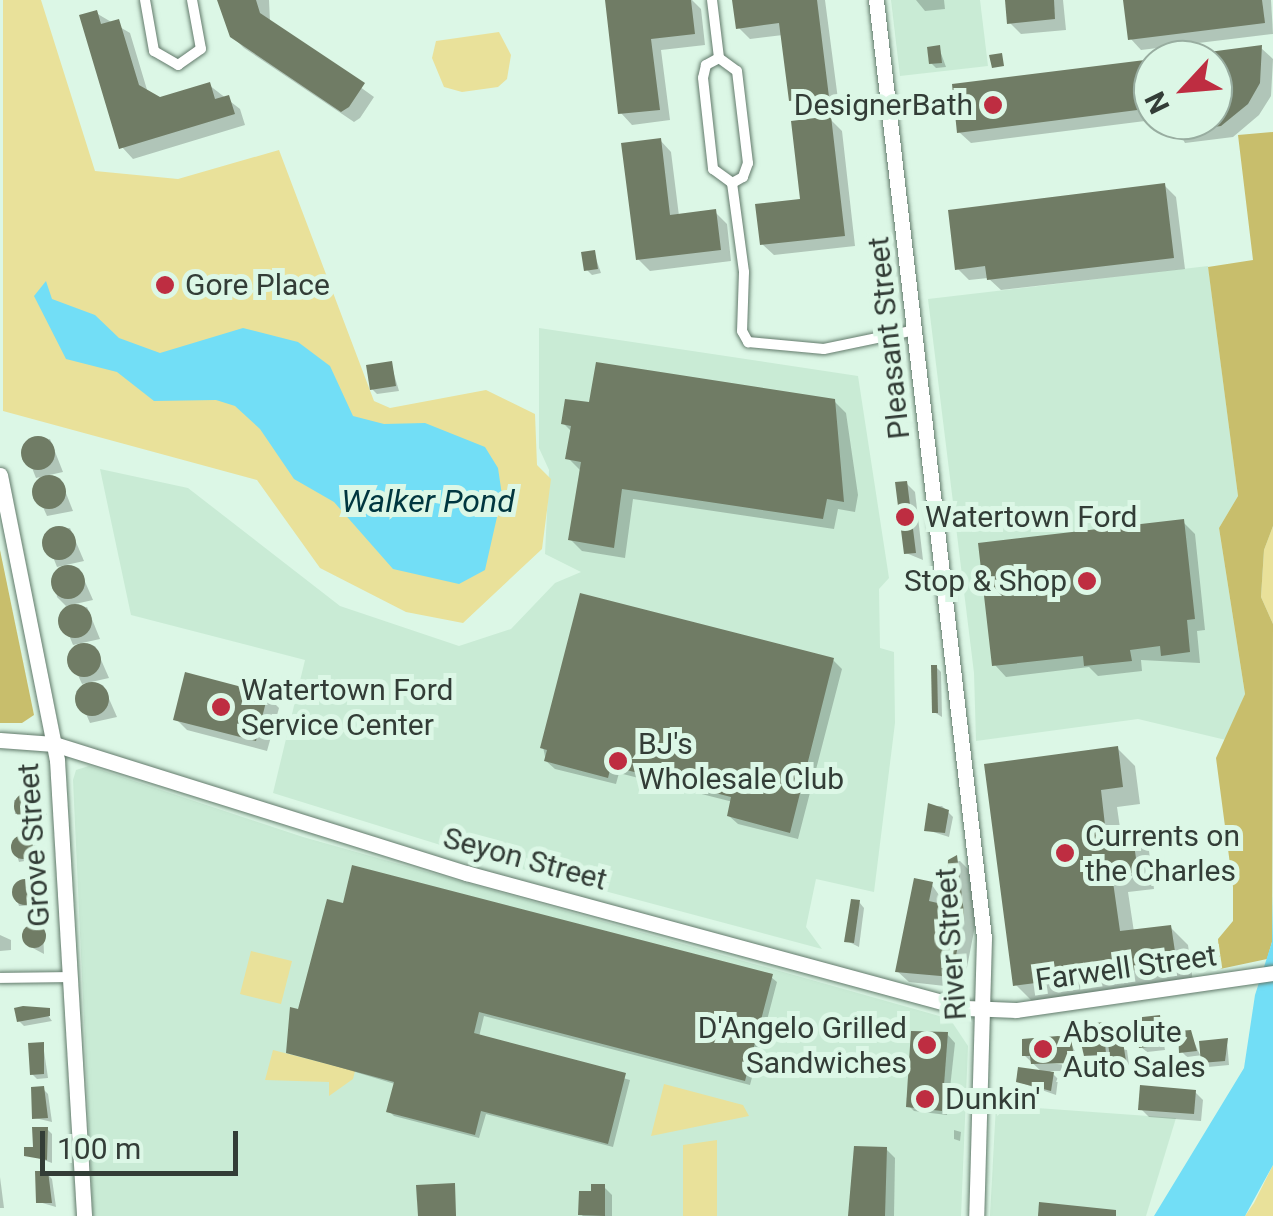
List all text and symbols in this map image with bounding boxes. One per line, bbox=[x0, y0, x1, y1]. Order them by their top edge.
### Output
north arrow bbox=[1133, 40, 1233, 140]
text: N bbox=[1138, 86, 1177, 119]
place label: DesignerBath bbox=[794, 87, 973, 123]
marker: DesignerBath bbox=[982, 94, 1004, 116]
street label: Pleasant Street bbox=[860, 235, 918, 441]
place label: Gore Place bbox=[185, 267, 330, 303]
marker: Gore Place bbox=[154, 274, 176, 296]
water label: Walker Pond bbox=[341, 482, 515, 520]
place label: Watertown Ford bbox=[925, 499, 1137, 535]
marker: Watertown Ford bbox=[894, 506, 916, 528]
place label: Stop & Shop bbox=[904, 563, 1067, 599]
marker: Stop & Shop bbox=[1076, 570, 1098, 592]
place label: Watertown Ford Service Center bbox=[241, 672, 453, 742]
marker: Watertown Ford Service Center bbox=[210, 696, 232, 718]
place label: BJ's Wholesale Club bbox=[638, 726, 844, 796]
marker: BJ's Wholesale Club bbox=[607, 750, 629, 772]
street label: Grove Street bbox=[10, 762, 58, 928]
place label: Currents on the Charles bbox=[1085, 818, 1240, 888]
street label: Seyon Street bbox=[439, 820, 611, 898]
marker: Currents on the Charles bbox=[1054, 842, 1076, 864]
street label: River Street bbox=[928, 867, 974, 1021]
street label: Farwell Street bbox=[1033, 937, 1219, 999]
place label: D'Angelo Grilled Sandwiches bbox=[698, 1010, 907, 1080]
place label: Absolute Auto Sales bbox=[1063, 1014, 1206, 1084]
marker: D'Angelo Grilled Sandwiches bbox=[916, 1034, 938, 1056]
marker: Absolute Auto Sales bbox=[1032, 1038, 1054, 1060]
place label: Dunkin' bbox=[945, 1081, 1041, 1117]
marker: Dunkin' bbox=[914, 1088, 936, 1110]
scale bar bbox=[45, 1111, 242, 1173]
text: 100 m bbox=[57, 1131, 141, 1166]

